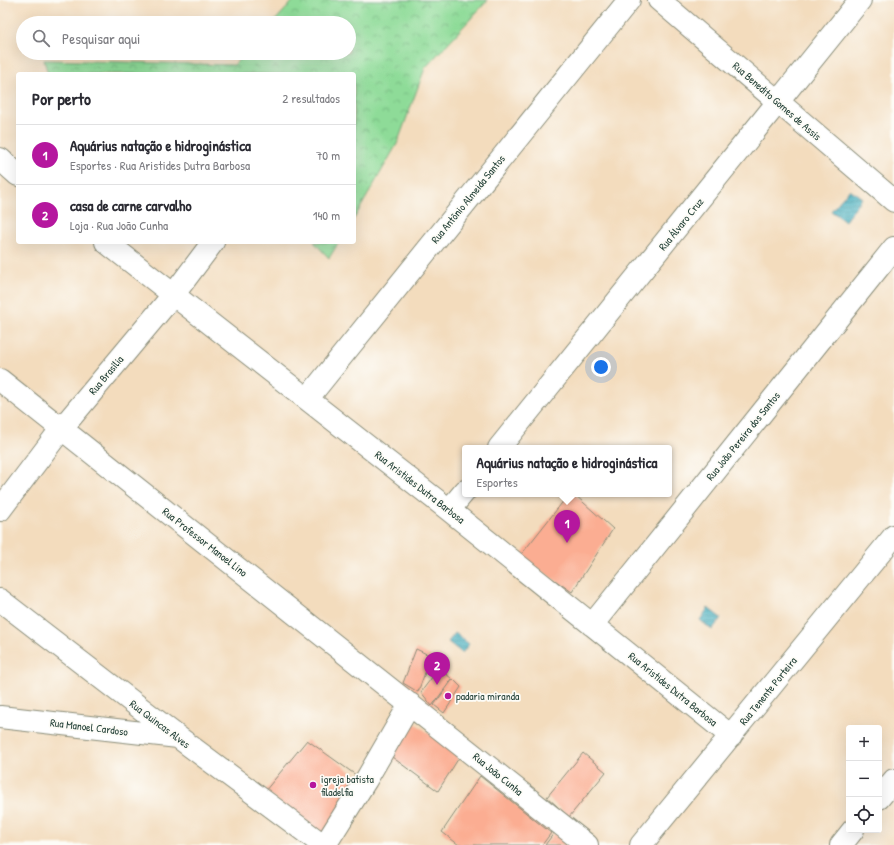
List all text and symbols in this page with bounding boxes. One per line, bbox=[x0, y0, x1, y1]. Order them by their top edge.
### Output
search box bbox=[16, 16, 356, 60]
icon: search bbox=[30, 27, 52, 49]
text: Pesquisar aqui bbox=[62, 28, 140, 49]
street label: Rua Benedito Gomes de Assis bbox=[730, 59, 824, 143]
text: Por perto bbox=[32, 87, 91, 110]
text: 2 resultados bbox=[282, 89, 340, 107]
text: Aquárius natação e hidroginástica bbox=[70, 135, 251, 156]
text: 1 bbox=[43, 146, 47, 164]
text: 70 m bbox=[316, 146, 340, 164]
street label: Rua Antônio Almeida Santos bbox=[428, 152, 508, 246]
text: Esportes · Rua Aristides Dutra Barbosa bbox=[70, 156, 250, 174]
text: casa de carne carvalho bbox=[70, 195, 191, 216]
street label: Rua Álvaro Cruz bbox=[655, 195, 707, 253]
text: 2 bbox=[42, 206, 48, 224]
text: 140 m bbox=[313, 206, 340, 224]
text: Loja · Rua João Cunha bbox=[70, 216, 168, 234]
street label: Rua Brasília bbox=[86, 352, 127, 397]
your location bbox=[591, 357, 611, 377]
street label: Rua João Pereira dos Santos bbox=[703, 389, 783, 483]
popup bbox=[462, 445, 672, 497]
street label: Rua Aristides Dutra Barbosa bbox=[372, 448, 468, 527]
text: Aquárius natação e hidroginástica bbox=[477, 452, 657, 473]
text: Esportes bbox=[477, 473, 518, 491]
street label: Rua Professor Manoel Lino bbox=[160, 504, 251, 580]
pin: 1 bbox=[554, 510, 580, 543]
street label: Rua Aristides Dutra Barbosa bbox=[626, 649, 721, 730]
pin: 2 bbox=[424, 652, 450, 685]
street label: Rua Tenente Porteira bbox=[736, 653, 800, 728]
place label: padaria miranda bbox=[456, 689, 520, 703]
marker: padaria miranda bbox=[443, 691, 453, 701]
street label: Rua Quincas Alves bbox=[127, 697, 193, 751]
street label: Rua Manoel Cardoso bbox=[49, 715, 129, 739]
map controls bbox=[846, 725, 882, 833]
button: + bbox=[846, 725, 882, 761]
street label: Rua João Cunha bbox=[470, 750, 526, 799]
button: − bbox=[846, 761, 882, 797]
place label: igreja batista filadelfia bbox=[321, 772, 375, 799]
marker: igreja batista filadelfia bbox=[308, 780, 318, 790]
button: locate bbox=[846, 797, 882, 833]

